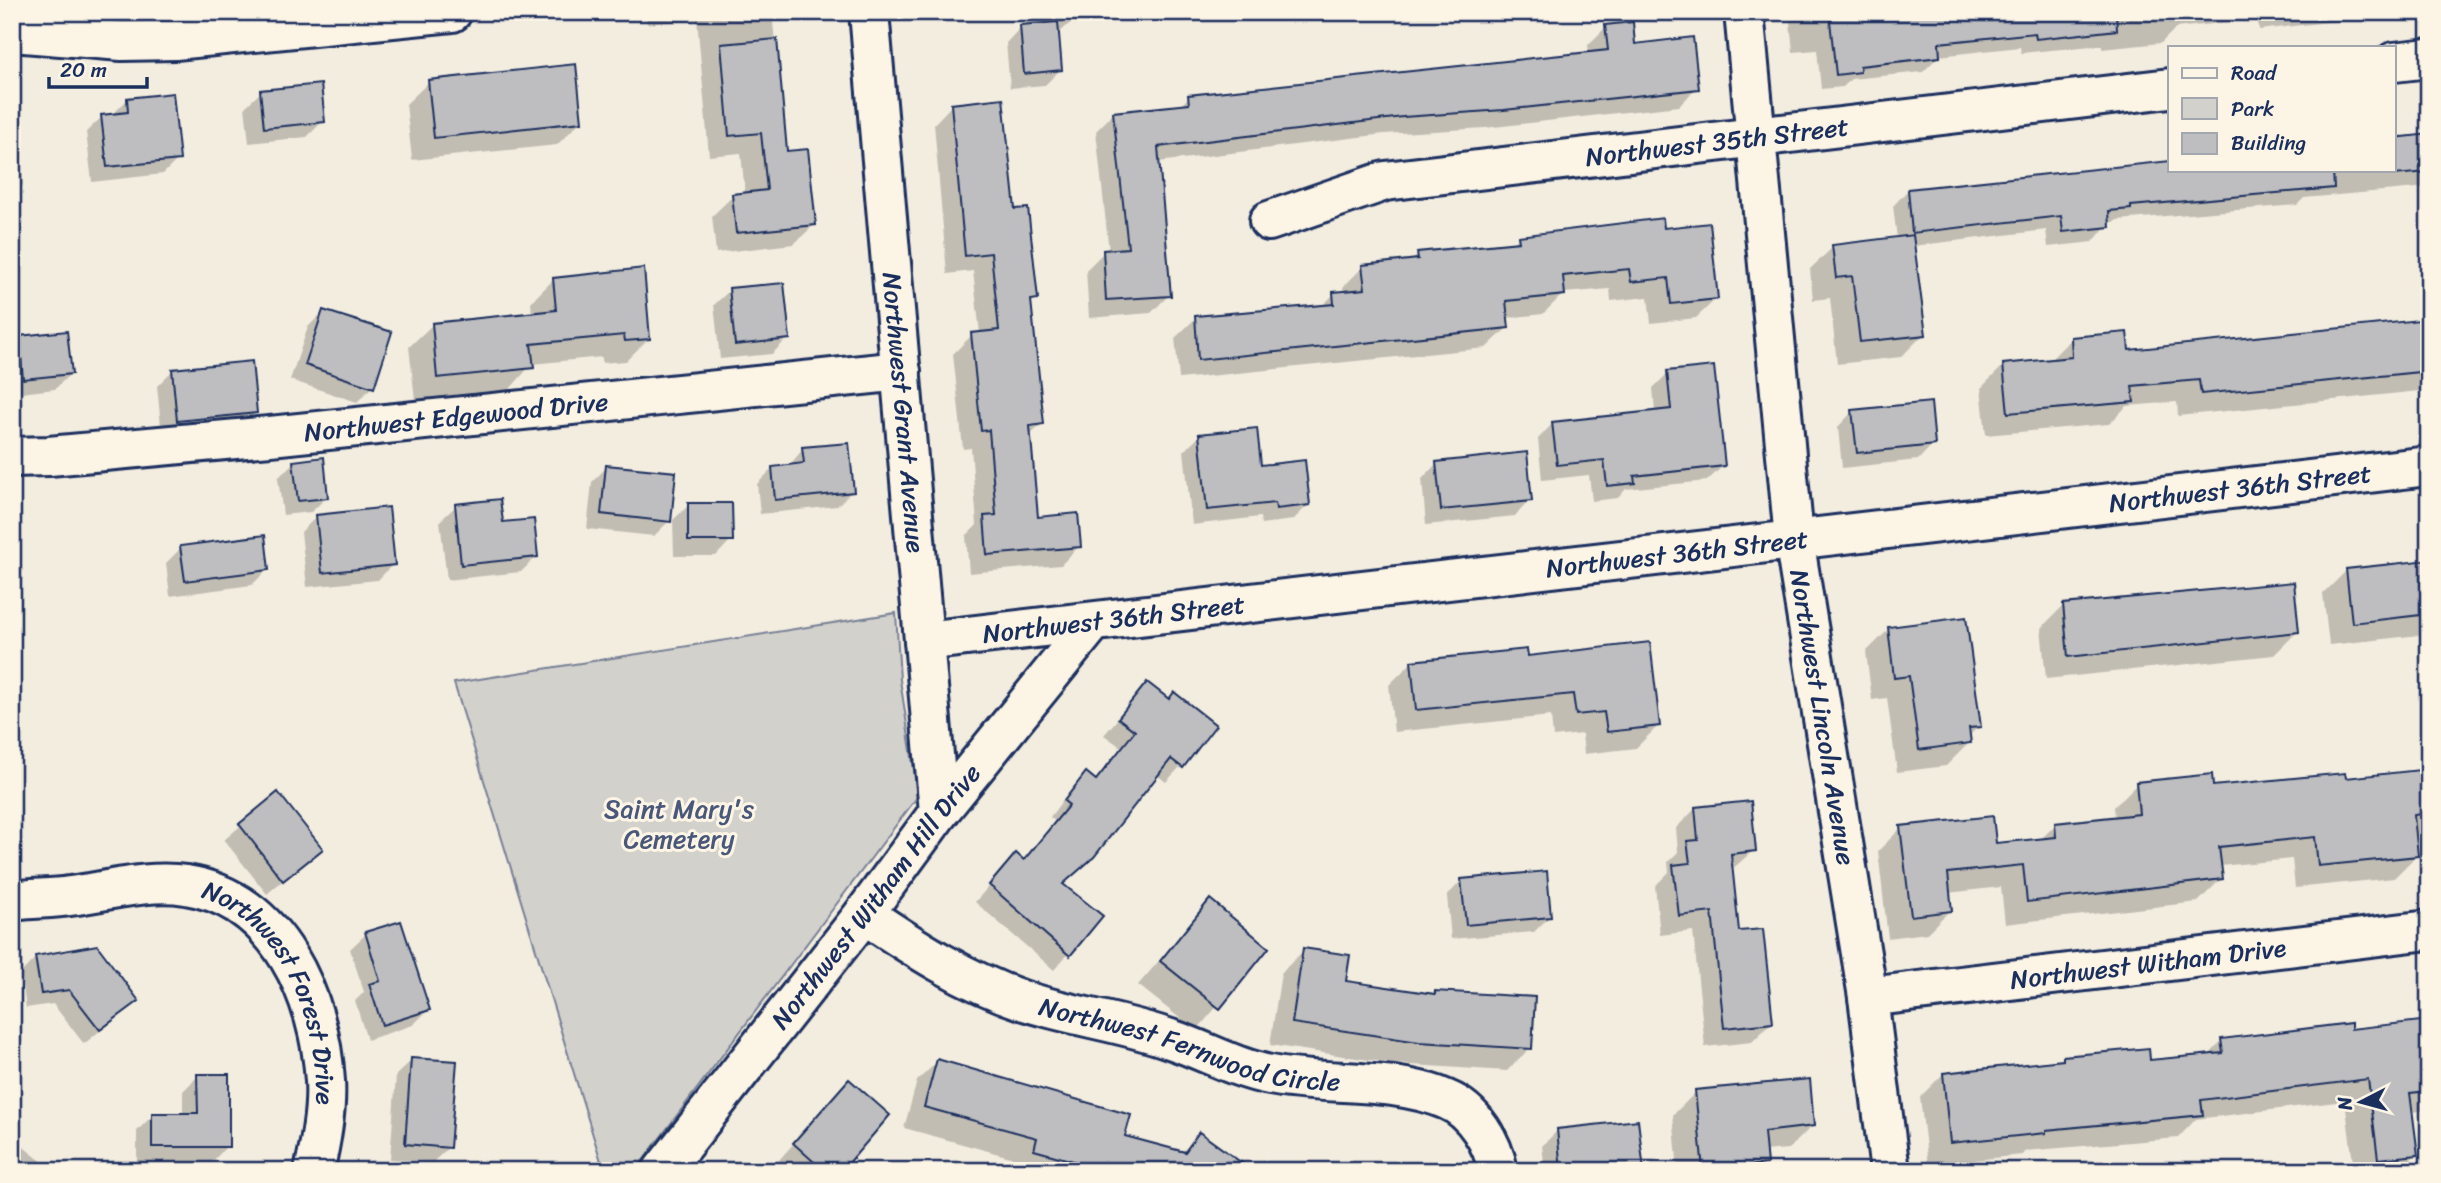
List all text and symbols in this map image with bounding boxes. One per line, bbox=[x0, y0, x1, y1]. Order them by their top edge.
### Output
scale bar bbox=[49, 46, 147, 90]
legend bbox=[2168, 46, 2396, 172]
text: 20 m bbox=[60, 51, 107, 89]
text: Road bbox=[2231, 54, 2278, 92]
text: Park bbox=[2231, 90, 2274, 128]
street label: Northwest 35th Street bbox=[1583, 103, 1851, 180]
text: Building bbox=[2231, 124, 2307, 162]
street label: Northwest Grant Avenue bbox=[869, 270, 939, 555]
street label: Northwest Edgewood Drive bbox=[302, 378, 610, 455]
street label: Northwest 36th Street bbox=[2106, 450, 2374, 526]
street label: Northwest 36th Street bbox=[1543, 515, 1811, 592]
street label: Northwest Lincoln Avenue bbox=[1776, 566, 1869, 869]
street label: Northwest 36th Street bbox=[980, 581, 1247, 657]
street label: Northwest Witham Hill Drive bbox=[758, 753, 993, 1040]
park label: Saint Mary's Cemetery bbox=[604, 786, 754, 862]
street label: Northwest Forest Drive bbox=[196, 867, 349, 1106]
street label: Northwest Witham Drive bbox=[2007, 924, 2289, 1003]
street label: Northwest Fernwood Circle bbox=[1034, 983, 1342, 1105]
north arrow bbox=[2326, 1068, 2396, 1138]
text: N bbox=[2327, 1095, 2362, 1113]

